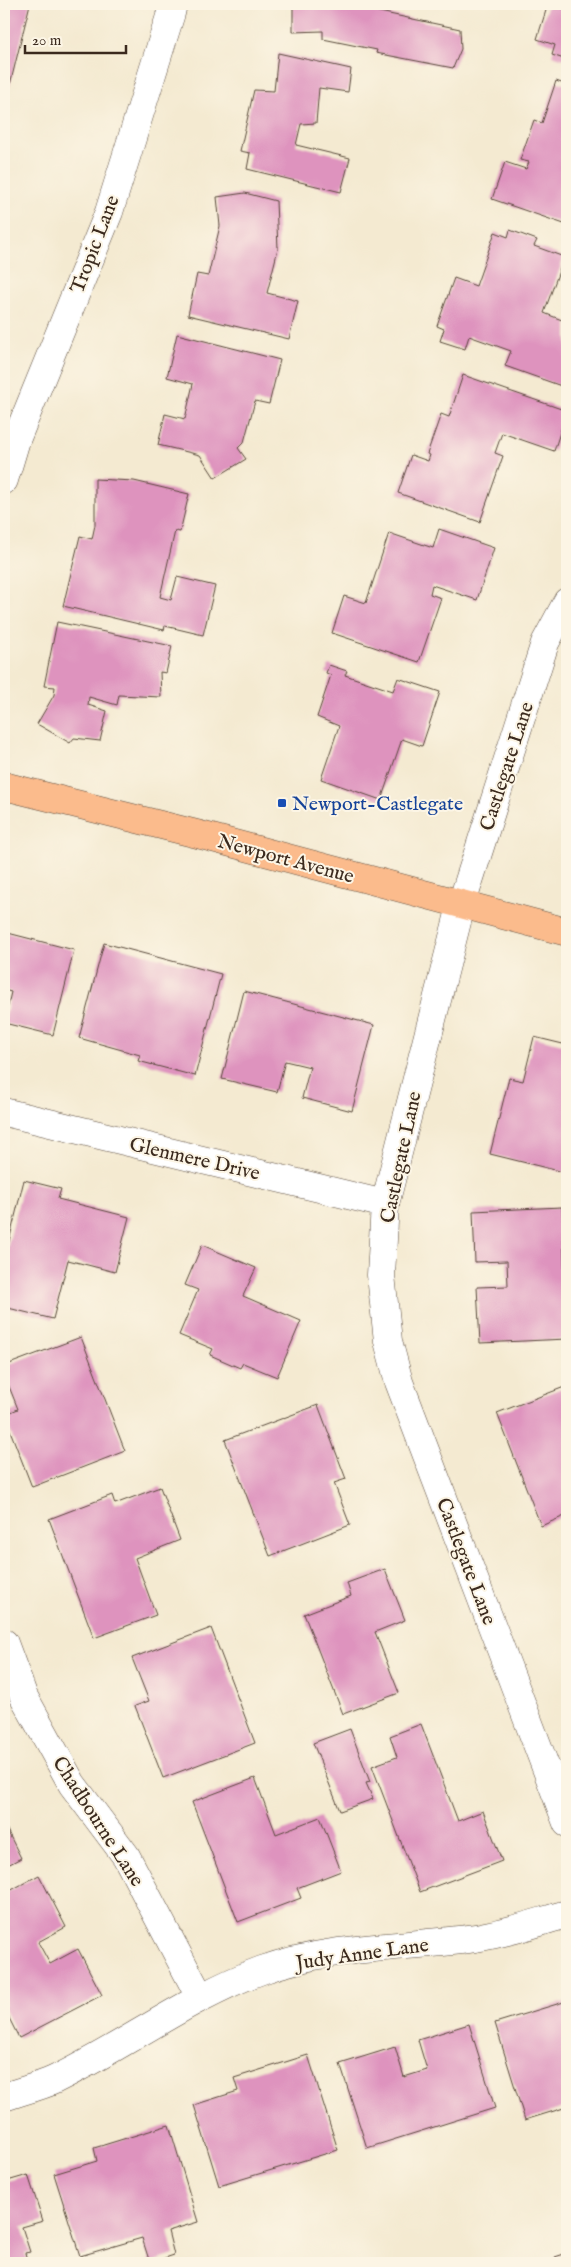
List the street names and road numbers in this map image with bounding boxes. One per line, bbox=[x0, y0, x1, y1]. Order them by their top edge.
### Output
street label: Tropic Lane bbox=[65, 192, 125, 297]
street label: Castlegate Lane bbox=[475, 699, 540, 834]
street label: Newport Avenue bbox=[215, 829, 357, 890]
street label: Castlegate Lane bbox=[375, 1089, 428, 1225]
street label: Glenmere Drive bbox=[127, 1132, 262, 1187]
street label: Castlegate Lane bbox=[430, 1495, 501, 1629]
street label: Chadbourne Lane bbox=[46, 1752, 149, 1892]
street label: Judy Anne Lane bbox=[292, 1933, 430, 1976]

